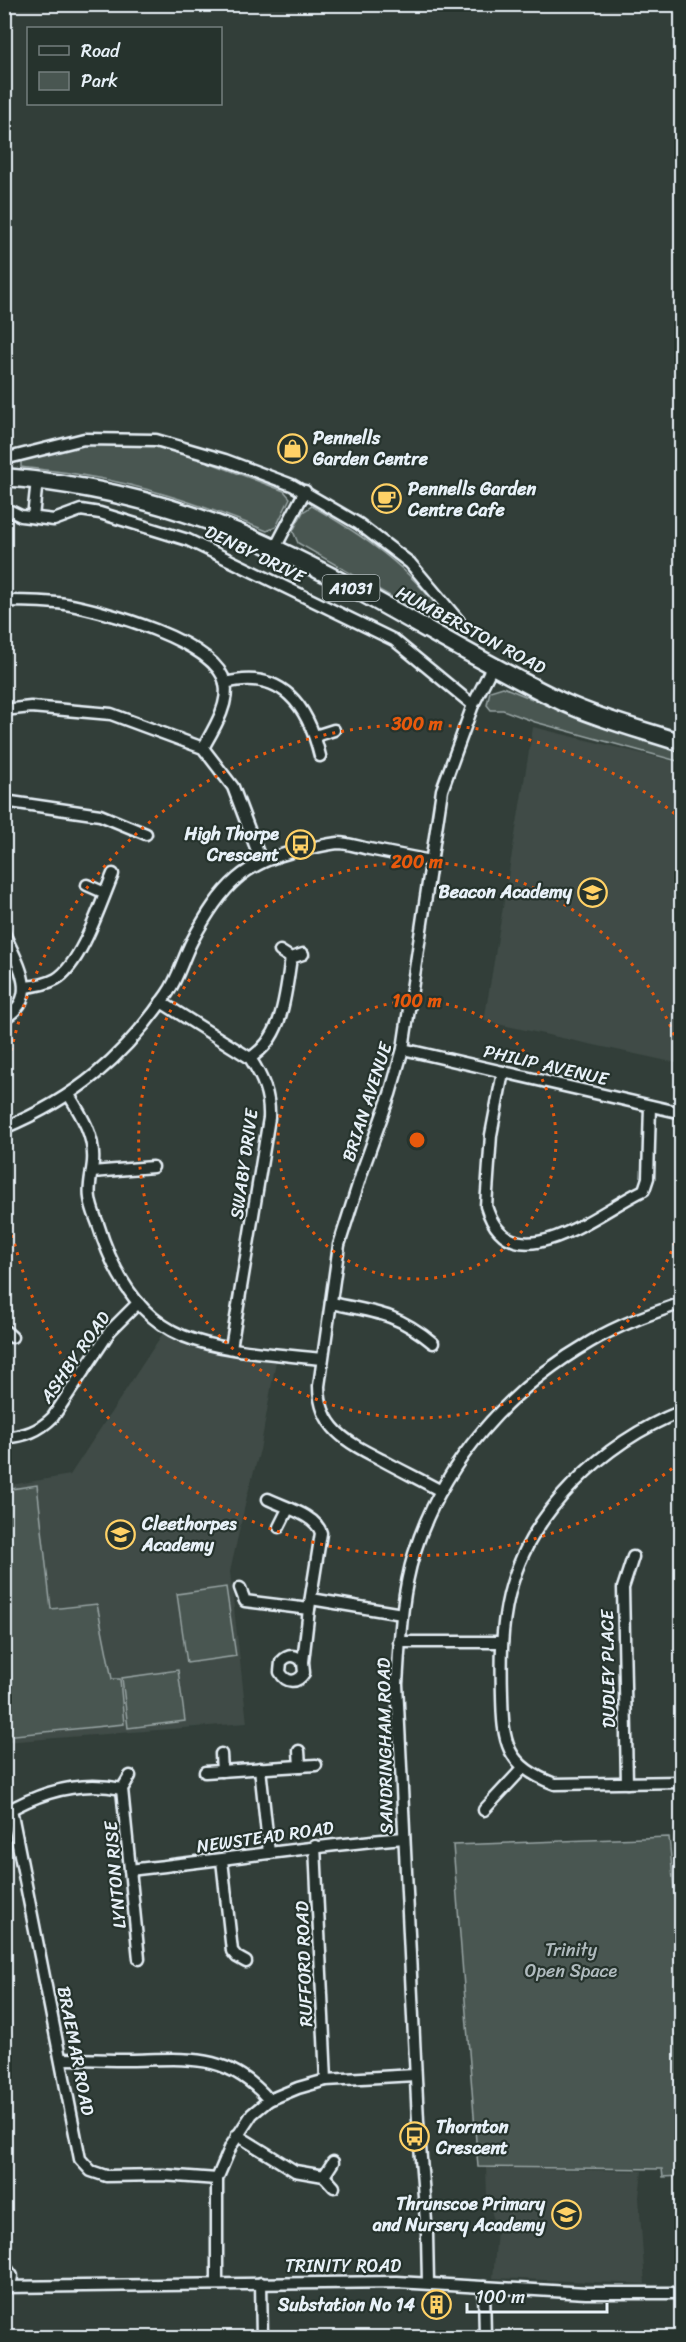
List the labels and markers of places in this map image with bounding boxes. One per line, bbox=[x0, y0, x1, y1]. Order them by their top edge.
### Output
place label: Pennells Garden Centre bbox=[312, 422, 429, 475]
shop icon: Pennells Garden Centre bbox=[276, 432, 308, 464]
place label: Pennells Garden Centre Cafe bbox=[407, 473, 536, 526]
cafe icon: Pennells Garden Centre Cafe bbox=[371, 483, 403, 515]
place label: High Thorpe Crescent bbox=[183, 818, 279, 871]
bus stop icon: High Thorpe Crescent bbox=[284, 828, 316, 860]
place label: Beacon Academy bbox=[438, 876, 573, 908]
school or university icon: Beacon Academy bbox=[577, 876, 609, 908]
centre of rings bbox=[407, 1130, 427, 1150]
place label: Cleethorpes Academy bbox=[141, 1508, 237, 1561]
school or university icon: Cleethorpes Academy bbox=[105, 1518, 137, 1550]
place label: Thornton Crescent bbox=[435, 2111, 509, 2164]
bus stop icon: Thornton Crescent bbox=[399, 2121, 431, 2153]
place label: Thrunscoe Primary and Nursery Academy bbox=[372, 2188, 546, 2241]
school or university icon: Thrunscoe Primary and Nursery Academy bbox=[550, 2198, 582, 2230]
place label: Substation No 14 bbox=[277, 2289, 416, 2321]
building icon: Substation No 14 bbox=[420, 2289, 452, 2321]

